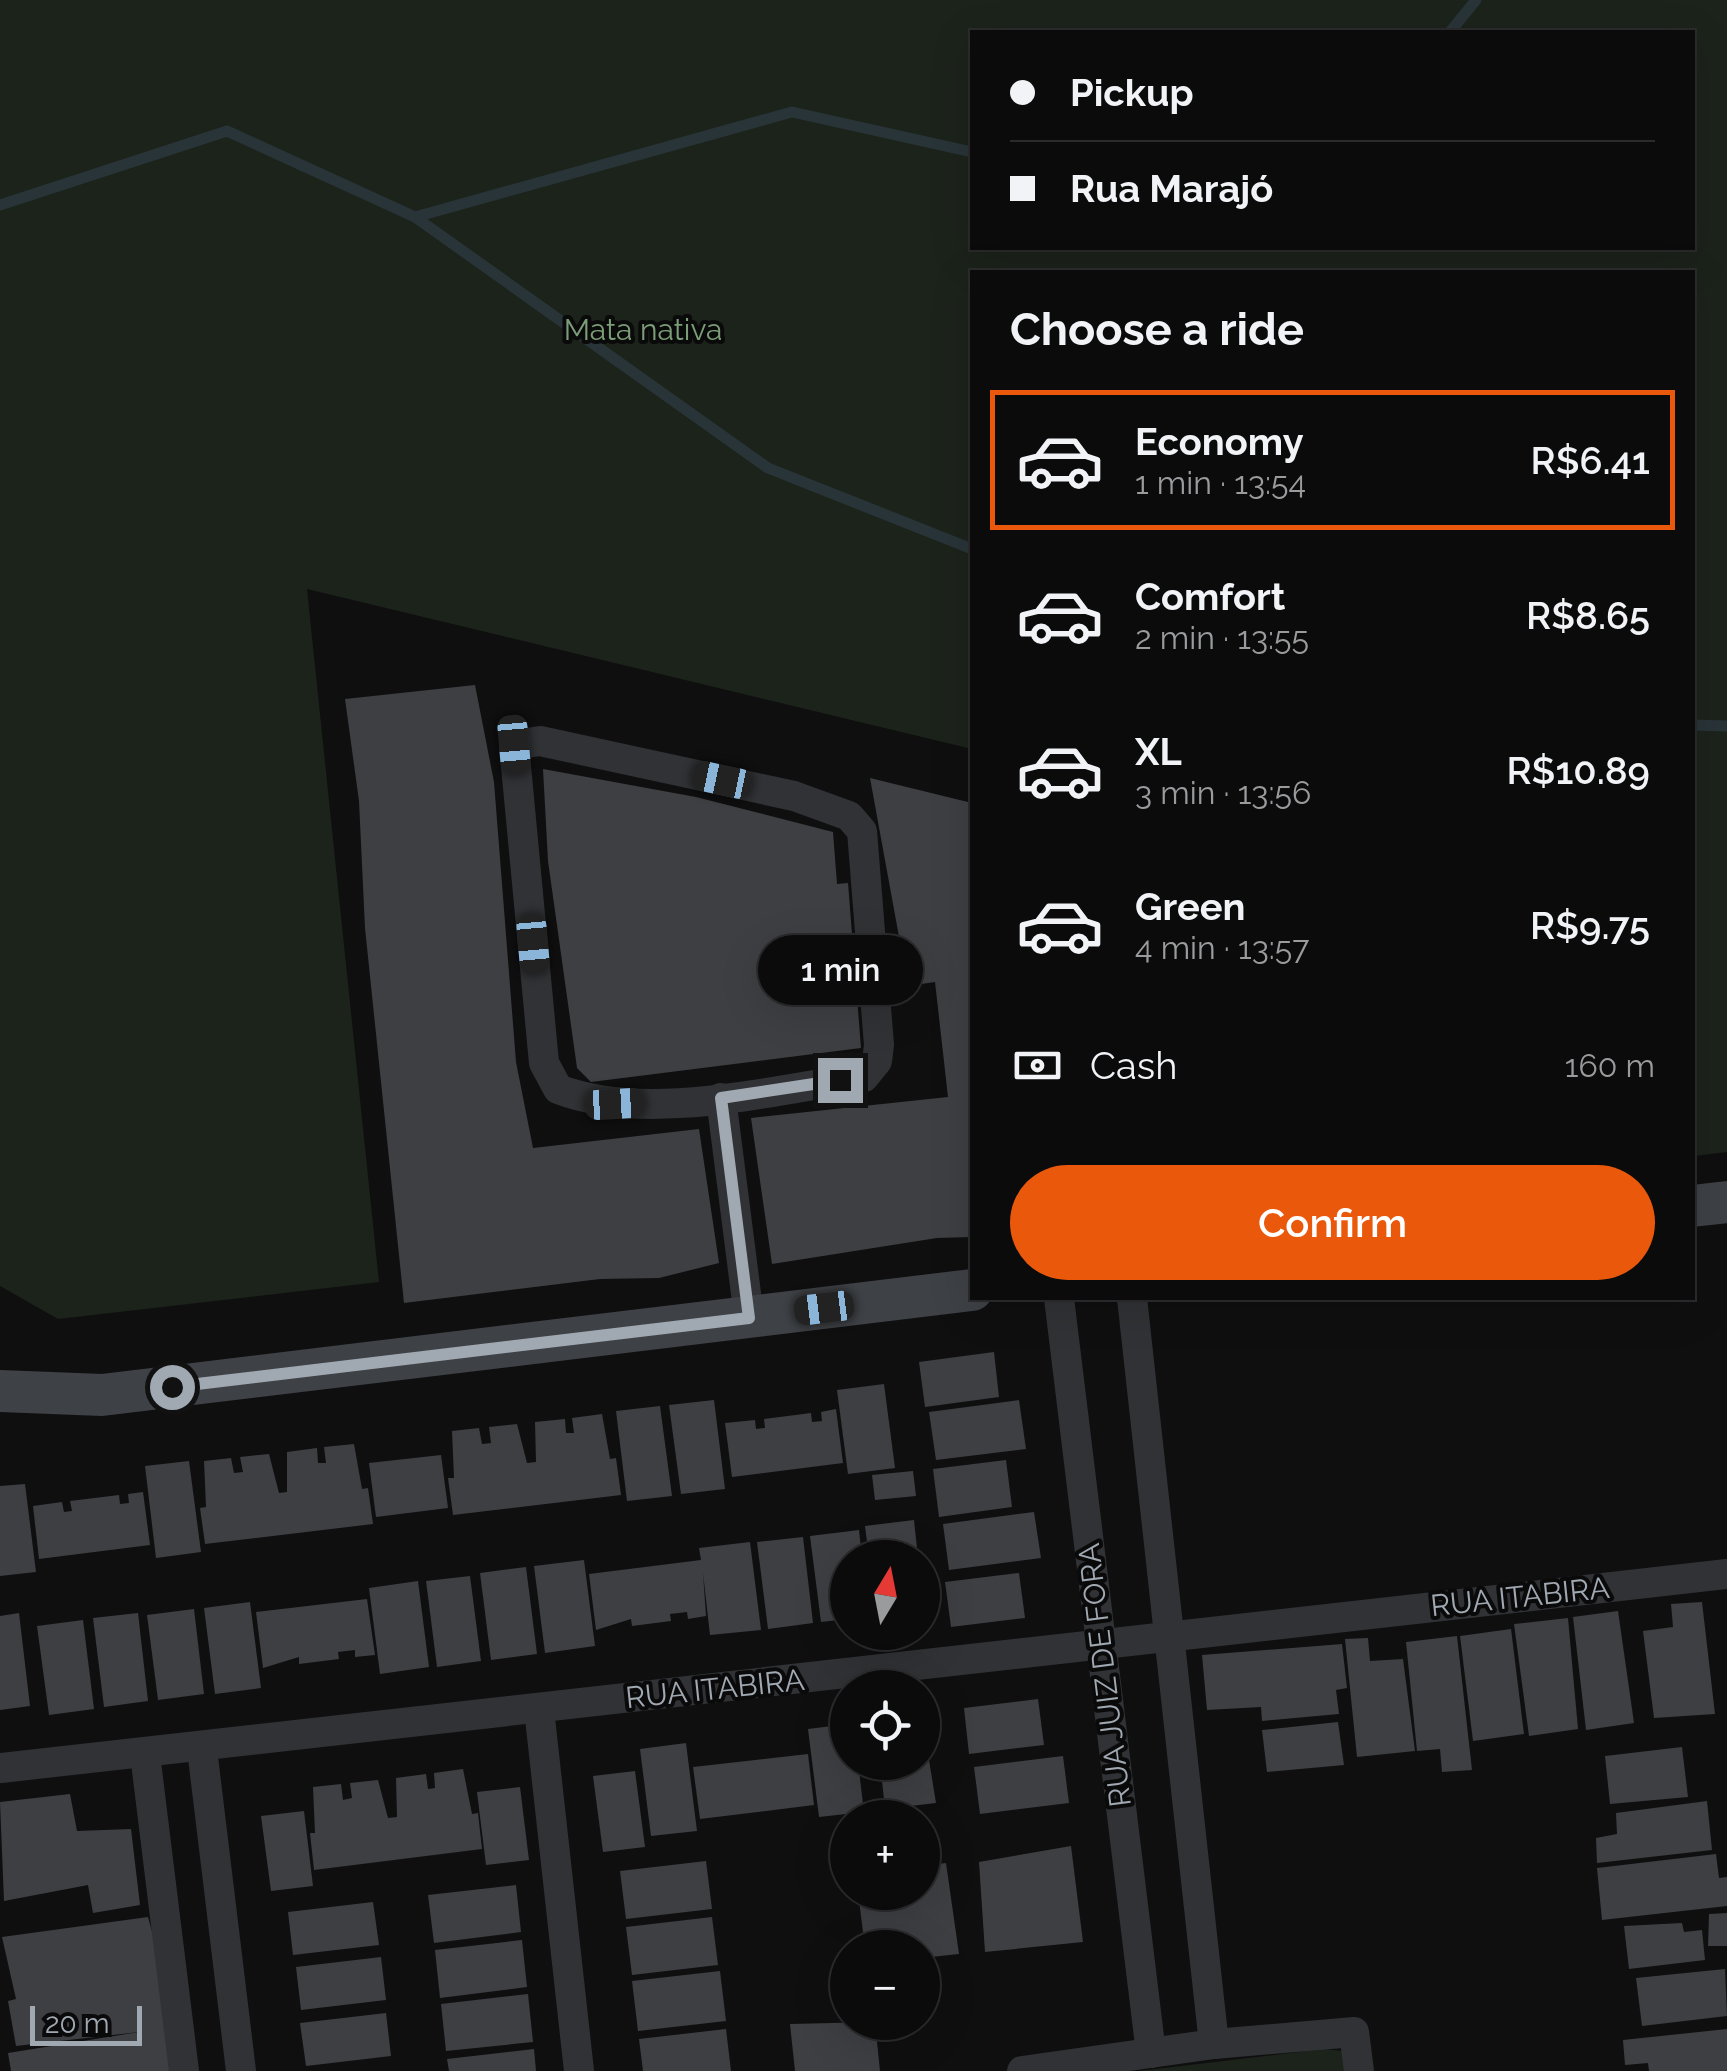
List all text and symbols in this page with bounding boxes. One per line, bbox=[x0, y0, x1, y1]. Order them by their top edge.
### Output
text: Pickup bbox=[1070, 70, 1194, 115]
text: Rua Marajó bbox=[1070, 166, 1273, 211]
text: Choose a ride bbox=[1010, 303, 1304, 356]
park label: Mata nativa bbox=[564, 312, 722, 347]
icon: car bbox=[1015, 415, 1105, 505]
text: Economy bbox=[1135, 419, 1304, 464]
text: R$6.41 bbox=[1531, 438, 1650, 483]
text: 1 min · 13:54 bbox=[1135, 464, 1306, 501]
icon: car bbox=[1015, 570, 1105, 660]
text: Comfort bbox=[1135, 574, 1285, 619]
text: R$8.65 bbox=[1526, 593, 1650, 638]
text: 2 min · 13:55 bbox=[1135, 619, 1309, 656]
car bbox=[496, 714, 532, 776]
icon: car bbox=[1015, 725, 1105, 815]
text: XL bbox=[1135, 729, 1182, 774]
text: R$10.89 bbox=[1506, 748, 1650, 793]
car bbox=[690, 759, 754, 801]
text: 3 min · 13:56 bbox=[1135, 774, 1311, 811]
icon: car bbox=[1015, 880, 1105, 970]
text: Green bbox=[1135, 884, 1245, 929]
text: R$9.75 bbox=[1530, 903, 1650, 948]
car bbox=[515, 913, 551, 975]
text: 4 min · 13:57 bbox=[1135, 929, 1309, 966]
callout: 1 min bbox=[758, 935, 922, 1005]
text: 1 min bbox=[801, 951, 880, 988]
icon: cash bbox=[1010, 1038, 1065, 1093]
text: Cash bbox=[1090, 1043, 1177, 1088]
text: 160 m bbox=[1565, 1047, 1655, 1084]
route end bbox=[818, 1058, 863, 1103]
car bbox=[584, 1087, 646, 1121]
button: Confirm bbox=[1010, 1165, 1655, 1280]
car bbox=[792, 1289, 856, 1327]
route start bbox=[150, 1365, 195, 1410]
north arrow bbox=[830, 1540, 940, 1650]
map controls bbox=[830, 1540, 940, 2040]
street label: RUA JUIZ DE FORA bbox=[1071, 1541, 1138, 1809]
street label: RUA ITABIRA bbox=[1429, 1570, 1611, 1623]
street label: RUA ITABIRA bbox=[624, 1662, 806, 1715]
button: locate bbox=[830, 1670, 940, 1780]
button: + bbox=[830, 1800, 940, 1910]
button: − bbox=[830, 1930, 940, 2040]
scale bar bbox=[30, 2001, 142, 2046]
text: 20 m bbox=[45, 2007, 110, 2040]

